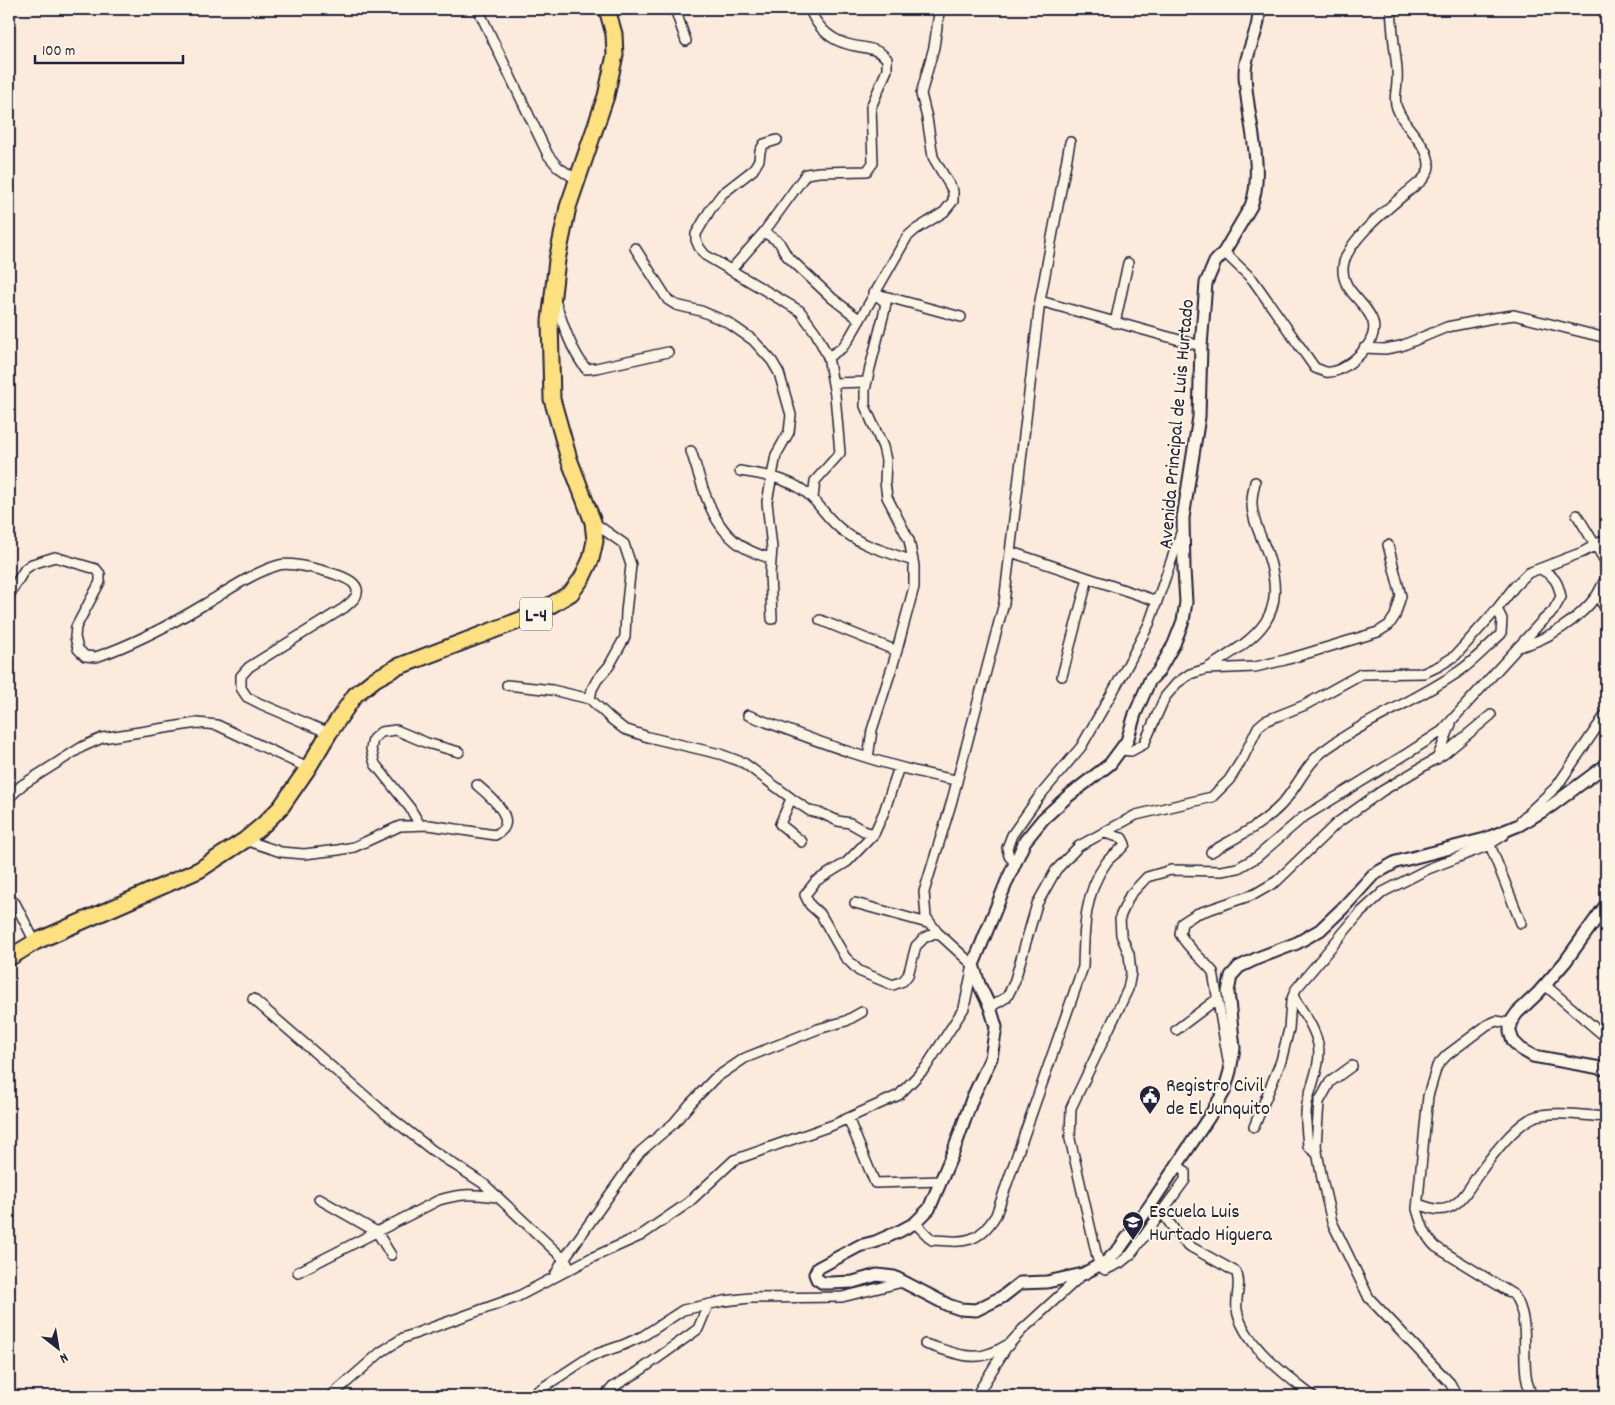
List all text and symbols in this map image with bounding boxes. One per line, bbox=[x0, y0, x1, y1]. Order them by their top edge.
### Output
scale bar bbox=[35, 32, 182, 64]
text: 100 m bbox=[42, 41, 75, 63]
street label: Avenida Principal de Luis Hurtado bbox=[1153, 298, 1203, 550]
road number: L-4 bbox=[520, 598, 552, 630]
place label: Registro Civil de El Junquito bbox=[1166, 1073, 1270, 1124]
public building icon: Registro Civil de El Junquito bbox=[1138, 1084, 1162, 1115]
place label: Escuela Luis Hurtado Higuera bbox=[1149, 1199, 1272, 1250]
school or university icon: Escuela Luis Hurtado Higuera bbox=[1121, 1210, 1145, 1241]
north arrow bbox=[32, 1322, 82, 1372]
text: N bbox=[55, 1347, 72, 1368]

